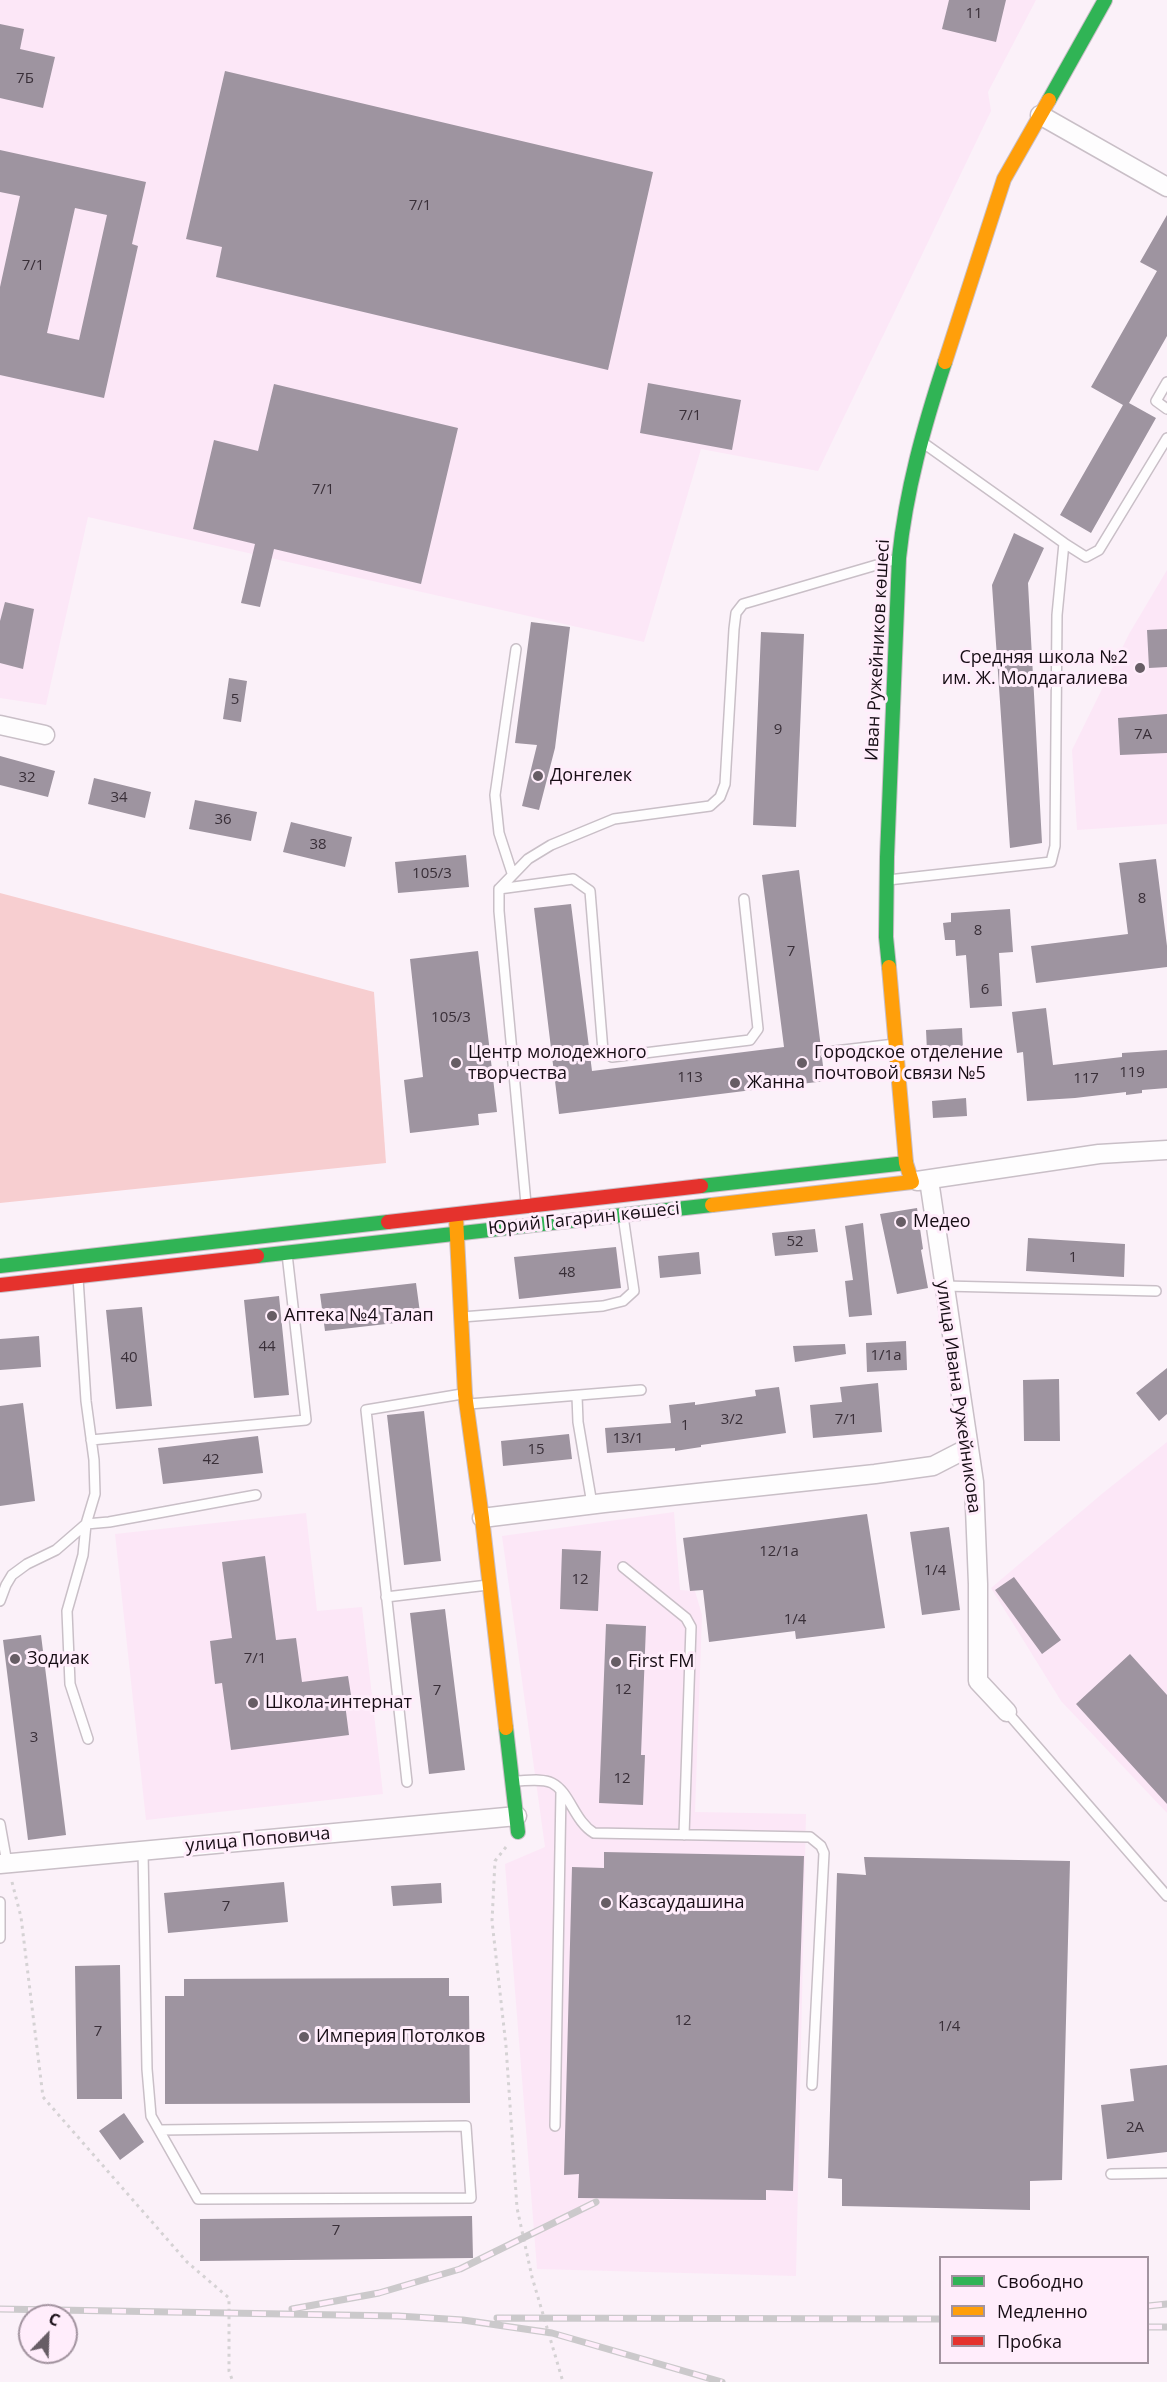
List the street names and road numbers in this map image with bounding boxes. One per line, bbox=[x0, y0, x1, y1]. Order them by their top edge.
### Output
street label: Иван Ружейников көшесі bbox=[861, 539, 895, 761]
street label: Юрий Гагарин көшесі bbox=[487, 1198, 681, 1240]
street label: улица Ивана Ружейникова bbox=[931, 1279, 985, 1515]
street label: улица Поповича bbox=[185, 1823, 331, 1857]

